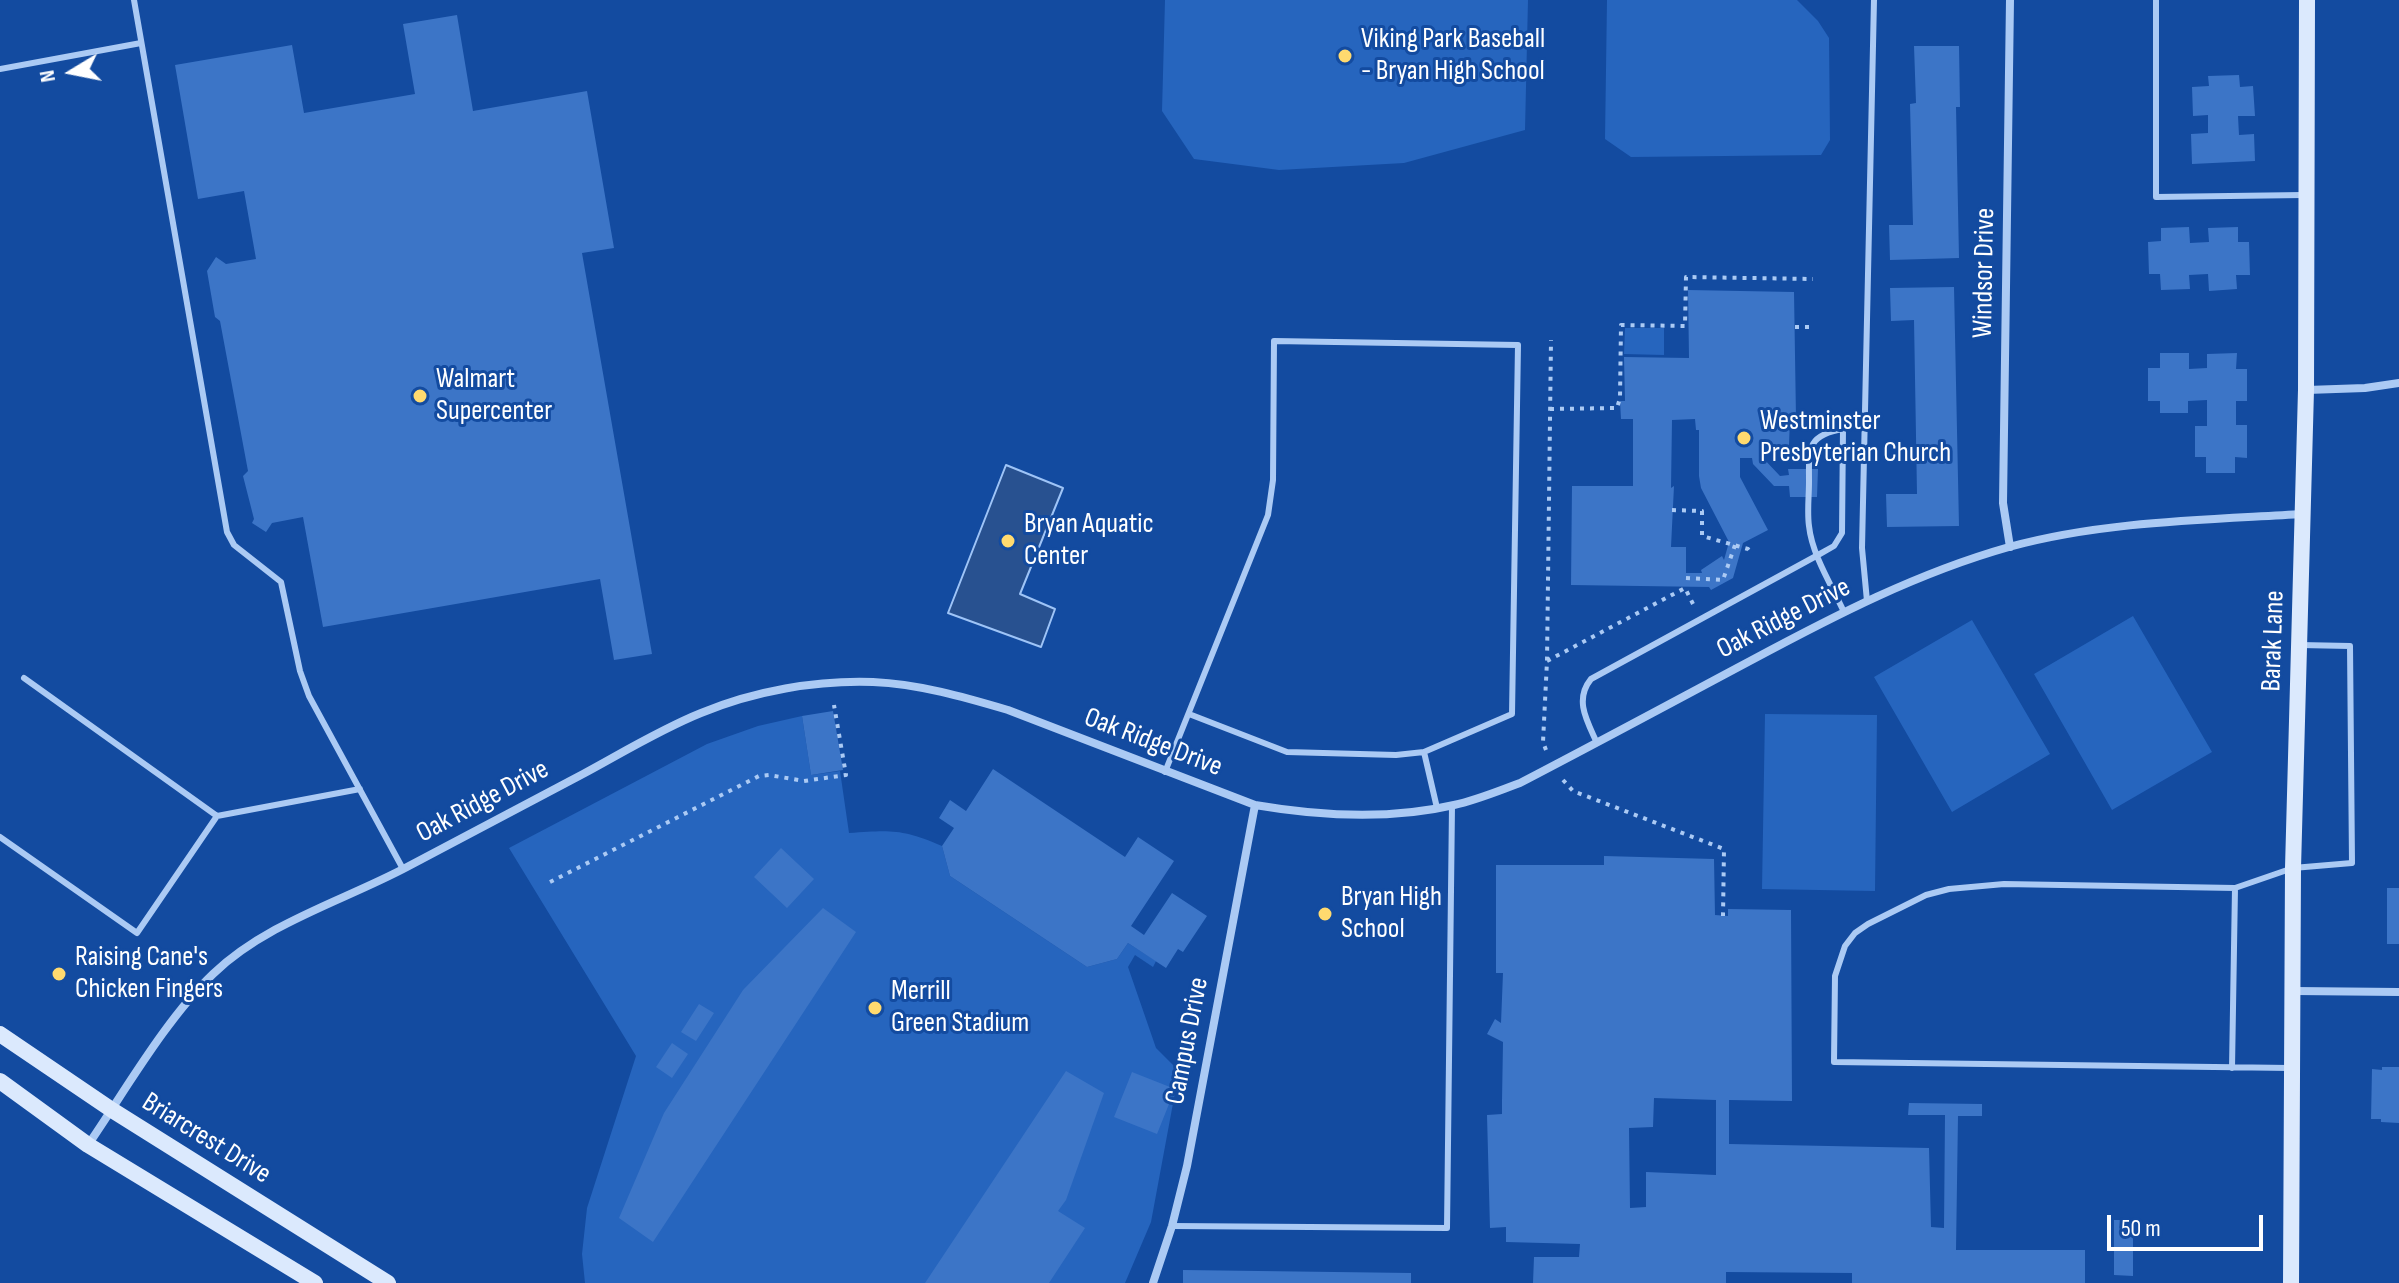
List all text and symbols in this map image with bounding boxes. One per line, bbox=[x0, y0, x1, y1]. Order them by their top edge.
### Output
place label: Viking Park Baseball - Bryan High School bbox=[1361, 23, 1545, 89]
north arrow bbox=[32, 32, 112, 112]
marker: Viking Park Baseball - Bryan High School bbox=[1336, 47, 1354, 65]
text: N bbox=[34, 68, 62, 84]
street label: Windsor Drive bbox=[1967, 208, 2003, 338]
place label: Walmart Supercenter bbox=[436, 363, 552, 429]
marker: Walmart Supercenter bbox=[411, 387, 429, 405]
place label: Westminster Presbyterian Church bbox=[1760, 405, 1951, 471]
marker: Westminster Presbyterian Church bbox=[1735, 429, 1753, 447]
place label: Bryan Aquatic Center bbox=[1024, 508, 1154, 574]
marker: Bryan Aquatic Center bbox=[999, 532, 1017, 550]
street label: Oak Ridge Drive bbox=[1712, 571, 1856, 667]
street label: Barak Lane bbox=[2255, 590, 2293, 692]
street label: Oak Ridge Drive bbox=[1079, 701, 1227, 785]
street label: Oak Ridge Drive bbox=[411, 753, 555, 851]
place label: Bryan High School bbox=[1341, 881, 1442, 947]
marker: Bryan High School bbox=[1316, 905, 1334, 923]
place label: Raising Cane's Chicken Fingers bbox=[75, 941, 223, 1007]
marker: Raising Cane's Chicken Fingers bbox=[50, 965, 68, 983]
place label: Merrill Green Stadium bbox=[891, 975, 1029, 1041]
street label: Campus Drive bbox=[1159, 975, 1217, 1107]
marker: Merrill Green Stadium bbox=[866, 999, 884, 1017]
street label: Briarcrest Drive bbox=[135, 1086, 277, 1192]
scale bar bbox=[2111, 1199, 2267, 1249]
text: 50 m bbox=[2121, 1214, 2161, 1243]

